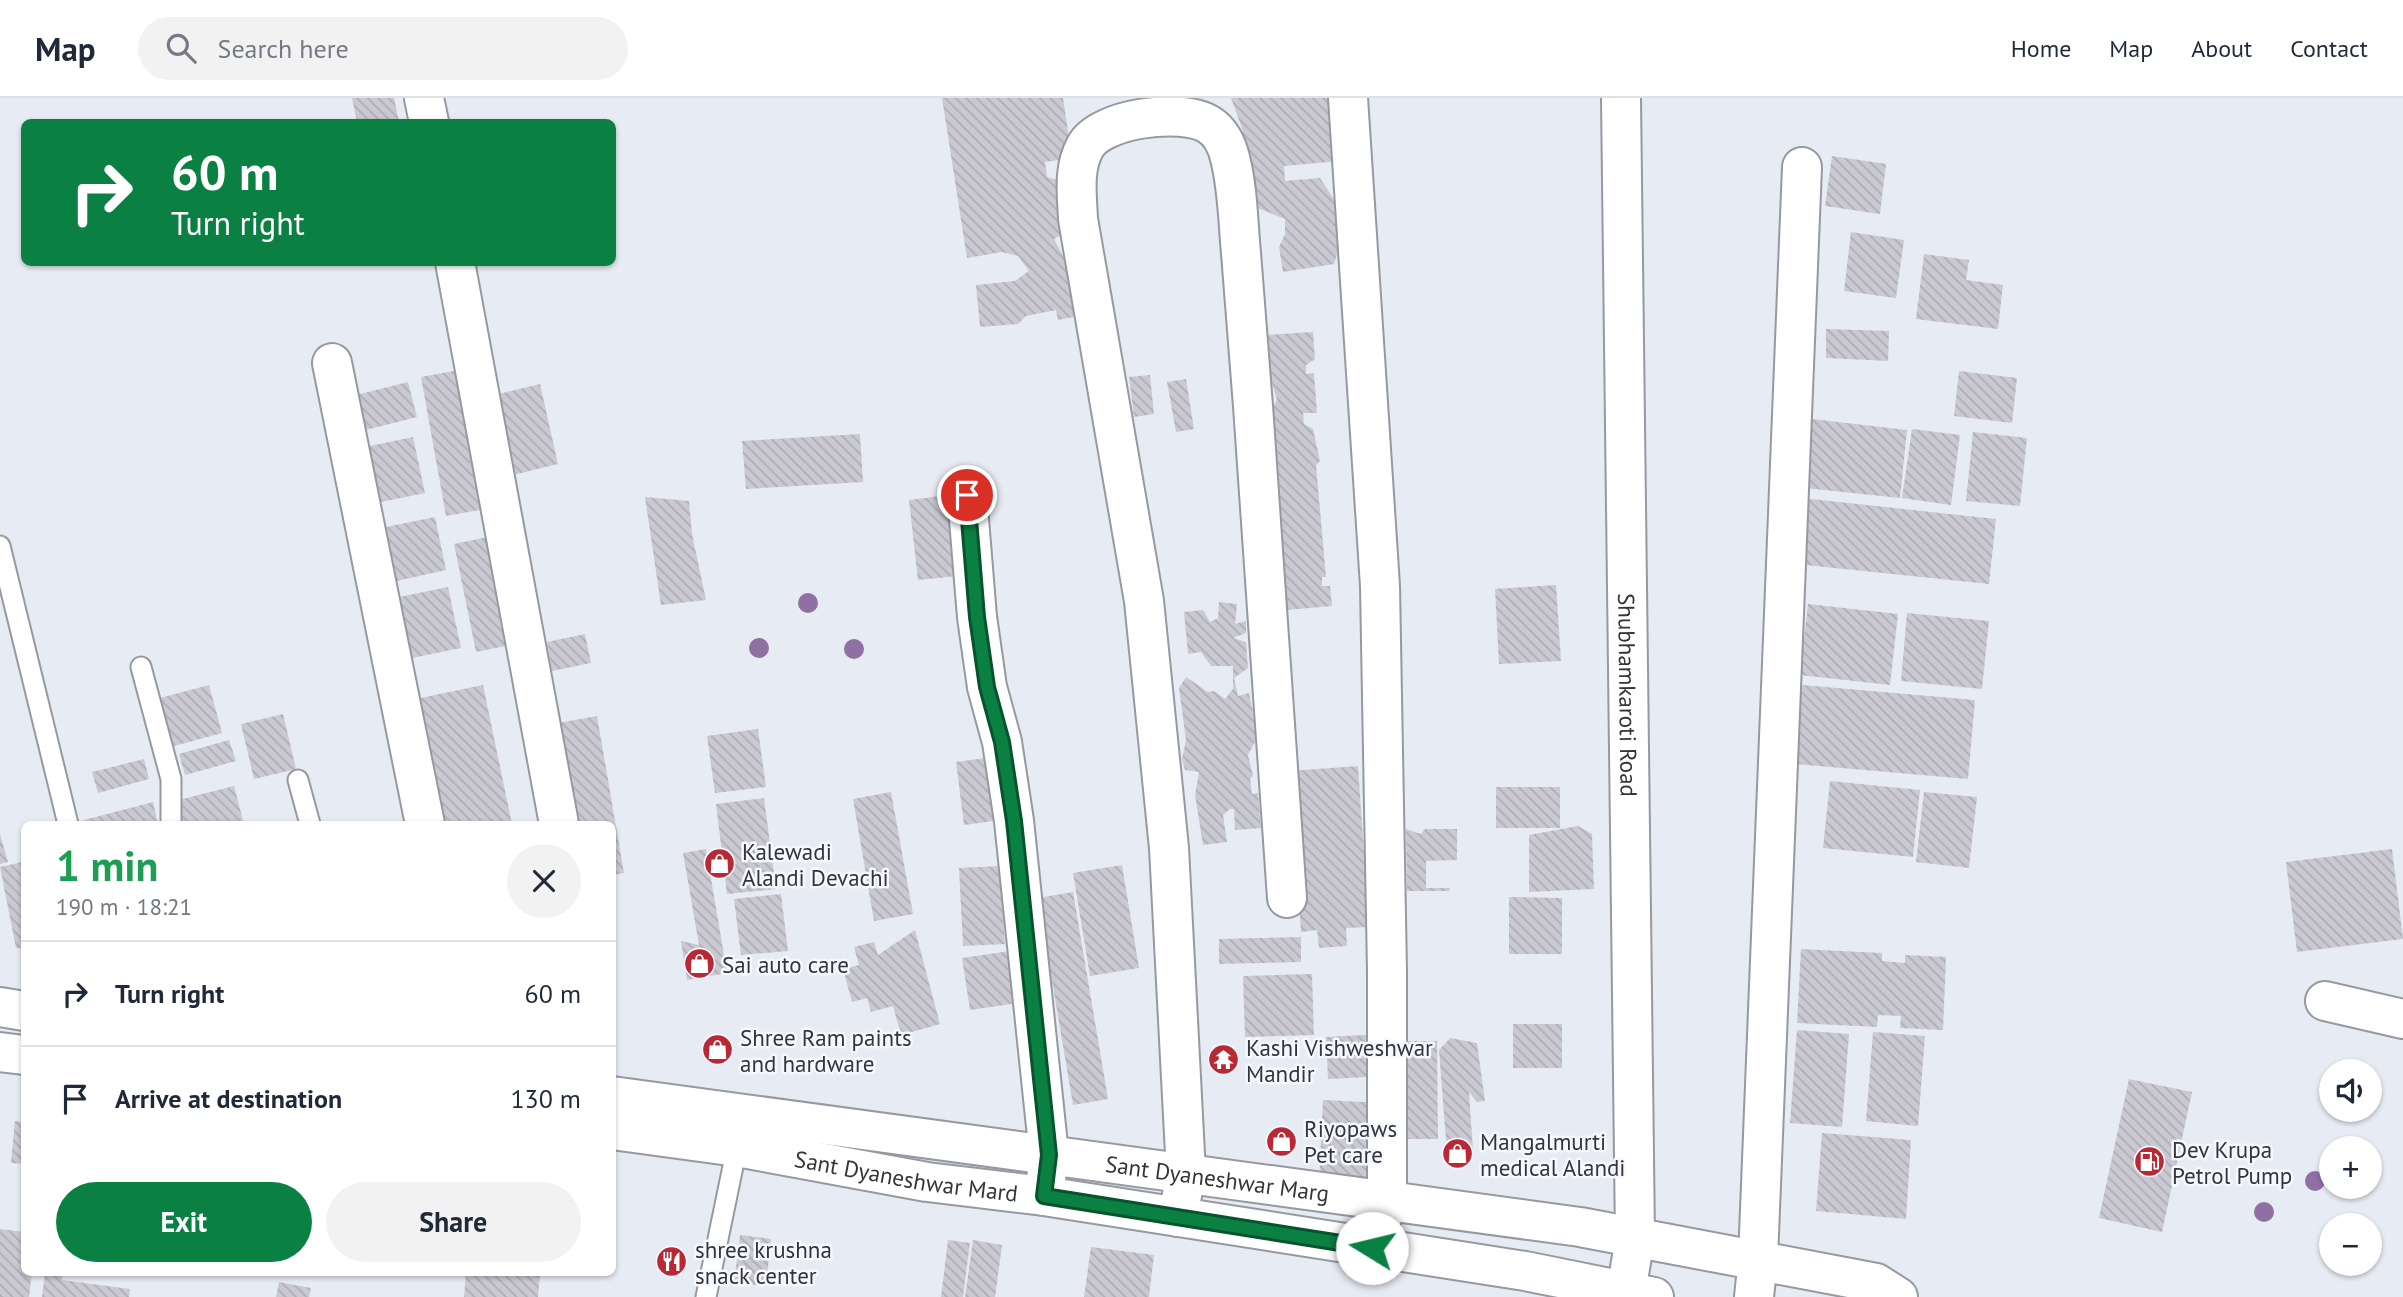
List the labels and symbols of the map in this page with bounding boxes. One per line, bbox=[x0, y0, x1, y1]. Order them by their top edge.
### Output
pin bbox=[937, 465, 997, 525]
street label: Shubhamkaroti Road bbox=[1613, 593, 1644, 797]
place label: Kalewadi Alandi Devachi bbox=[742, 837, 889, 892]
shop icon: Kalewadi Alandi Devachi bbox=[702, 847, 736, 881]
shop icon: Sai auto care bbox=[682, 947, 716, 981]
place label: Sai auto care bbox=[722, 950, 849, 979]
place label: Shree Ram paints and hardware bbox=[740, 1023, 912, 1078]
shop icon: Shree Ram paints and hardware bbox=[700, 1033, 734, 1067]
place label: Kashi Vishweshwar Mandir bbox=[1246, 1033, 1433, 1088]
temple icon: Kashi Vishweshwar Mandir bbox=[1206, 1043, 1240, 1077]
place label: Riyopaws Pet care bbox=[1304, 1114, 1397, 1169]
shop icon: Riyopaws Pet care bbox=[1264, 1124, 1298, 1158]
place label: Mangalmurti medical Alandi bbox=[1480, 1127, 1626, 1182]
place label: Dev Krupa Petrol Pump bbox=[2172, 1135, 2292, 1190]
shop icon: Mangalmurti medical Alandi bbox=[1440, 1137, 1474, 1171]
street label: Sant Dyaneshwar Mard bbox=[792, 1143, 1020, 1207]
fuel station icon: Dev Krupa Petrol Pump bbox=[2132, 1145, 2166, 1179]
street label: Sant Dyaneshwar Marg bbox=[1104, 1148, 1331, 1207]
position arrow bbox=[1335, 1211, 1409, 1285]
place label: shree krushna snack center bbox=[695, 1235, 832, 1290]
restaurant icon: shree krushna snack center bbox=[655, 1245, 689, 1279]

